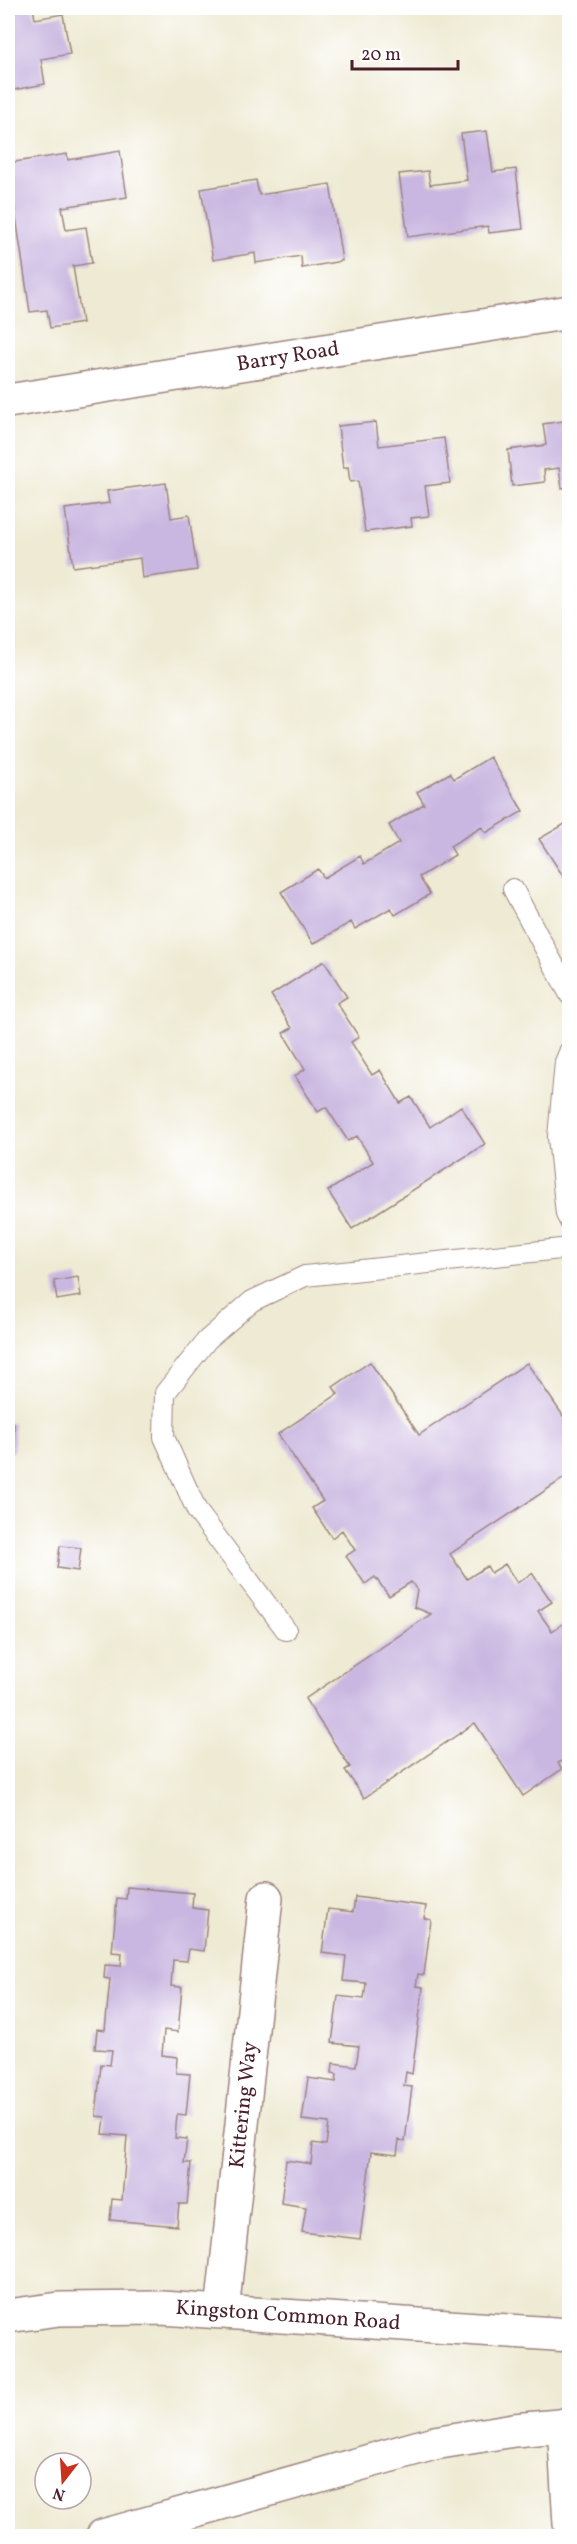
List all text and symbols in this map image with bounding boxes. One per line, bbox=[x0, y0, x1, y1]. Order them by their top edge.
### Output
scale bar bbox=[352, 33, 458, 71]
text: 20 m bbox=[361, 43, 401, 68]
street label: Barry Road bbox=[235, 335, 341, 379]
street label: Kittering Way bbox=[223, 2039, 265, 2170]
street label: Kingston Common Road bbox=[175, 2294, 401, 2338]
north arrow bbox=[33, 2451, 93, 2511]
text: N bbox=[50, 2481, 68, 2506]

